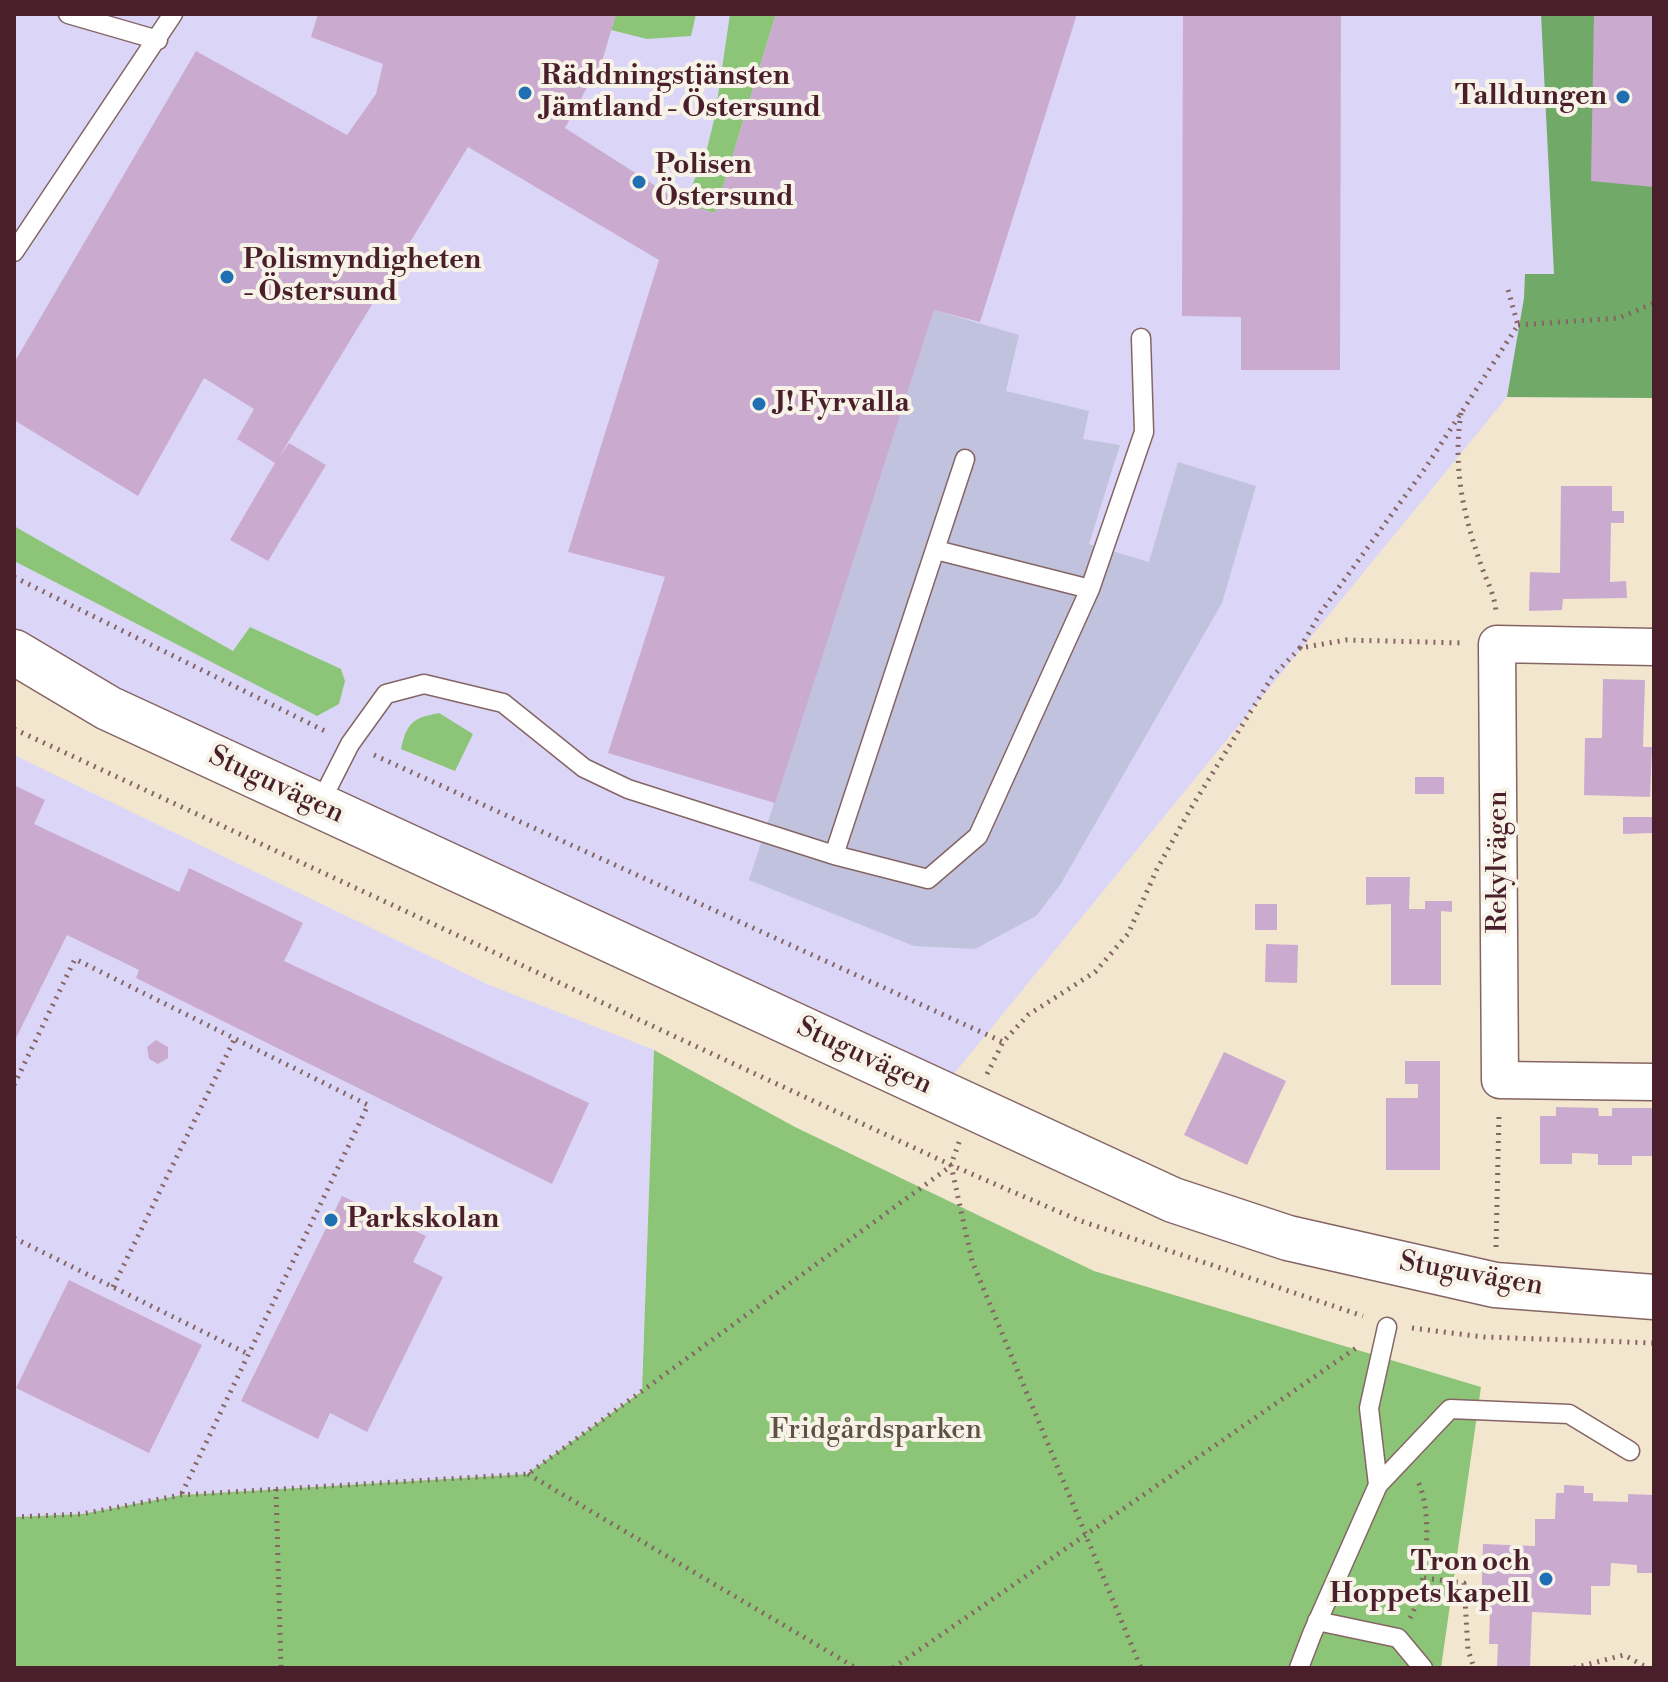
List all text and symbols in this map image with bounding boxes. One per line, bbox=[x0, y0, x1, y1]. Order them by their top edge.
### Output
place label: Räddningstjänsten Jämtland - Östersund bbox=[541, 60, 821, 126]
place label: Talldungen bbox=[1455, 80, 1607, 114]
marker: Räddningstjänsten Jämtland - Östersund bbox=[516, 84, 534, 102]
marker: Talldungen bbox=[1614, 88, 1632, 106]
place label: Polisen Östersund bbox=[655, 149, 794, 215]
marker: Polisen Östersund bbox=[630, 173, 648, 191]
place label: Polismyndigheten - Östersund bbox=[243, 244, 481, 310]
marker: Polismyndigheten - Östersund bbox=[218, 268, 236, 286]
place label: J! Fyrvalla bbox=[775, 387, 910, 421]
marker: J! Fyrvalla bbox=[750, 395, 768, 413]
street label: Stuguvägen bbox=[203, 740, 349, 832]
street label: Rekylvägen bbox=[1482, 791, 1516, 933]
street label: Stuguvägen bbox=[791, 1011, 937, 1103]
place label: Parkskolan bbox=[347, 1203, 499, 1237]
marker: Parkskolan bbox=[322, 1211, 340, 1229]
street label: Stuguvägen bbox=[1396, 1246, 1546, 1304]
park label: Fridgårdsparken bbox=[770, 1414, 982, 1448]
place label: Tron och Hoppets kapell bbox=[1329, 1546, 1530, 1612]
marker: Tron och Hoppets kapell bbox=[1537, 1570, 1555, 1588]

